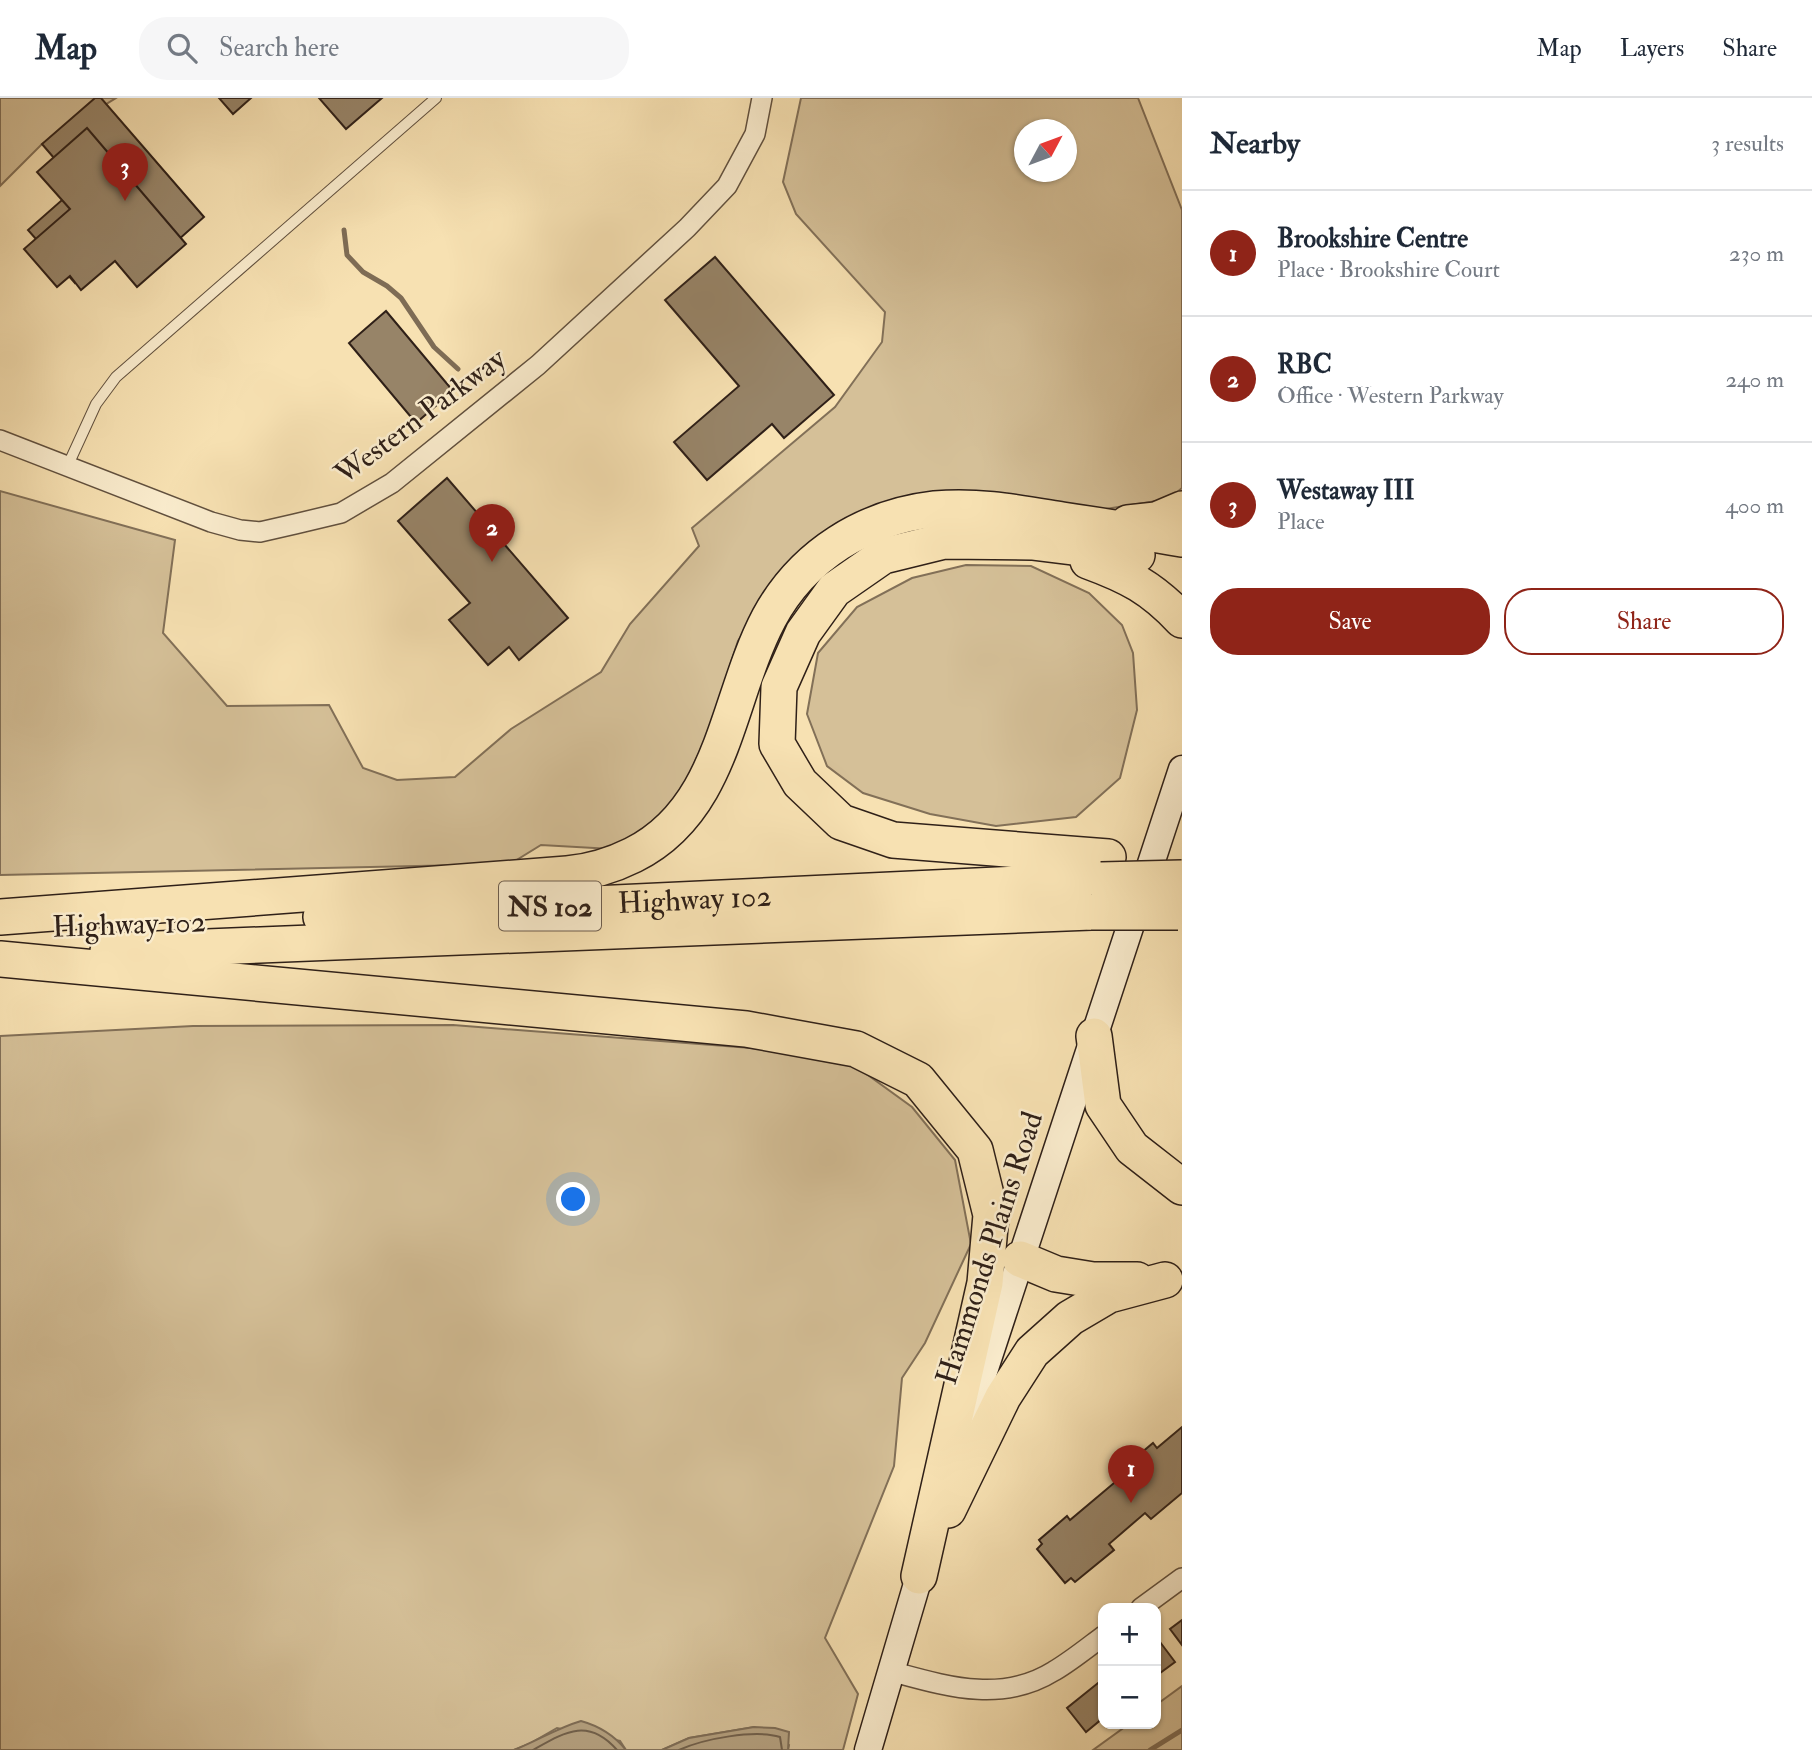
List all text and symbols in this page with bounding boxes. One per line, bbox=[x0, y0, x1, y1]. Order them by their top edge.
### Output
search box bbox=[139, 17, 629, 80]
text: Map bbox=[35, 28, 97, 69]
icon: search bbox=[163, 29, 201, 67]
text: Search here bbox=[219, 32, 339, 64]
text: Map bbox=[1537, 33, 1582, 64]
text: Layers bbox=[1620, 33, 1684, 64]
text: Share bbox=[1722, 33, 1777, 64]
north arrow bbox=[1014, 119, 1077, 182]
text: Nearby bbox=[1210, 125, 1300, 162]
text: 3 results bbox=[1711, 129, 1784, 158]
pin: 3 bbox=[102, 143, 148, 201]
text: Brookshire Centre bbox=[1277, 223, 1468, 255]
text: 1 bbox=[1229, 239, 1237, 268]
text: 230 m bbox=[1729, 239, 1784, 268]
text: Place · Brookshire Court bbox=[1277, 255, 1500, 284]
street label: Western Parkway bbox=[327, 340, 513, 493]
text: RBC bbox=[1277, 349, 1332, 381]
text: 2 bbox=[1227, 365, 1239, 394]
text: 240 m bbox=[1725, 365, 1784, 394]
text: Office · Western Parkway bbox=[1277, 381, 1504, 410]
text: Westaway III bbox=[1277, 475, 1415, 507]
text: 3 bbox=[1229, 491, 1237, 520]
text: 400 m bbox=[1725, 491, 1784, 520]
pin: 2 bbox=[469, 504, 515, 562]
text: Place bbox=[1277, 507, 1325, 536]
button: Save bbox=[1210, 588, 1490, 655]
button: Share bbox=[1504, 588, 1784, 655]
street label: Highway 102 bbox=[617, 878, 772, 922]
road number: NS 102 bbox=[499, 882, 601, 930]
street label: Highway 102 bbox=[52, 903, 206, 946]
street label: Hammonds Plains Road bbox=[928, 1107, 1051, 1389]
your location bbox=[556, 1182, 590, 1216]
pin: 1 bbox=[1108, 1445, 1154, 1503]
map controls bbox=[1098, 1603, 1161, 1729]
button: + bbox=[1098, 1603, 1161, 1666]
button: − bbox=[1098, 1666, 1161, 1729]

